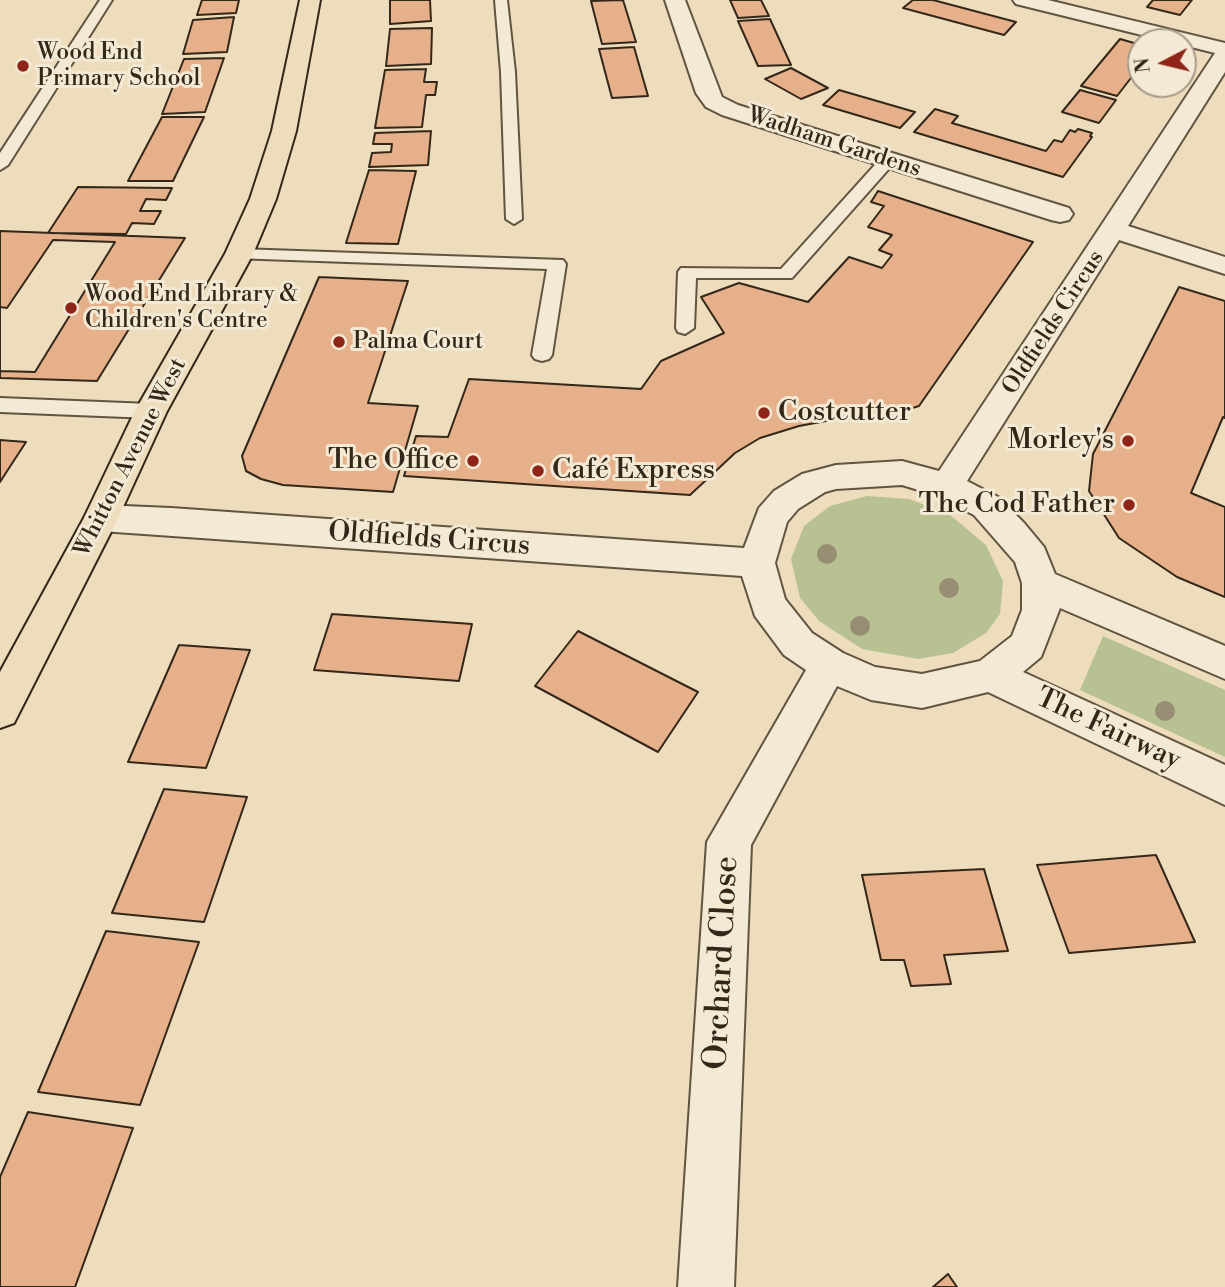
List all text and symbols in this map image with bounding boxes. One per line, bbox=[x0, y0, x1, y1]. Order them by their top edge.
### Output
north arrow bbox=[1127, 28, 1197, 98]
place label: Wood End Primary School bbox=[37, 39, 200, 93]
text: N bbox=[1130, 56, 1156, 74]
marker: Wood End Primary School bbox=[15, 58, 31, 74]
street label: Wadham Gardens bbox=[744, 102, 924, 184]
street label: Oldfields Circus bbox=[997, 246, 1111, 400]
place label: Wood End Library & Children's Centre bbox=[85, 281, 298, 335]
marker: Wood End Library & Children's Centre bbox=[63, 300, 79, 316]
place label: Palma Court bbox=[353, 328, 483, 356]
marker: Palma Court bbox=[331, 334, 347, 350]
street label: Whitton Avenue West bbox=[69, 354, 193, 562]
place label: Costcutter bbox=[778, 396, 911, 430]
marker: Costcutter bbox=[756, 405, 772, 421]
place label: Morley's bbox=[1007, 424, 1114, 458]
marker: Morley's bbox=[1120, 433, 1136, 449]
place label: The Office bbox=[328, 444, 459, 478]
marker: The Office bbox=[465, 453, 481, 469]
place label: Café Express bbox=[552, 454, 715, 488]
marker: Café Express bbox=[530, 463, 546, 479]
place label: The Cod Father bbox=[919, 488, 1115, 522]
marker: The Cod Father bbox=[1121, 497, 1137, 513]
street label: Oldfields Circus bbox=[327, 516, 531, 564]
street label: The Fairway bbox=[1030, 682, 1186, 778]
street label: Orchard Close bbox=[698, 855, 748, 1071]

